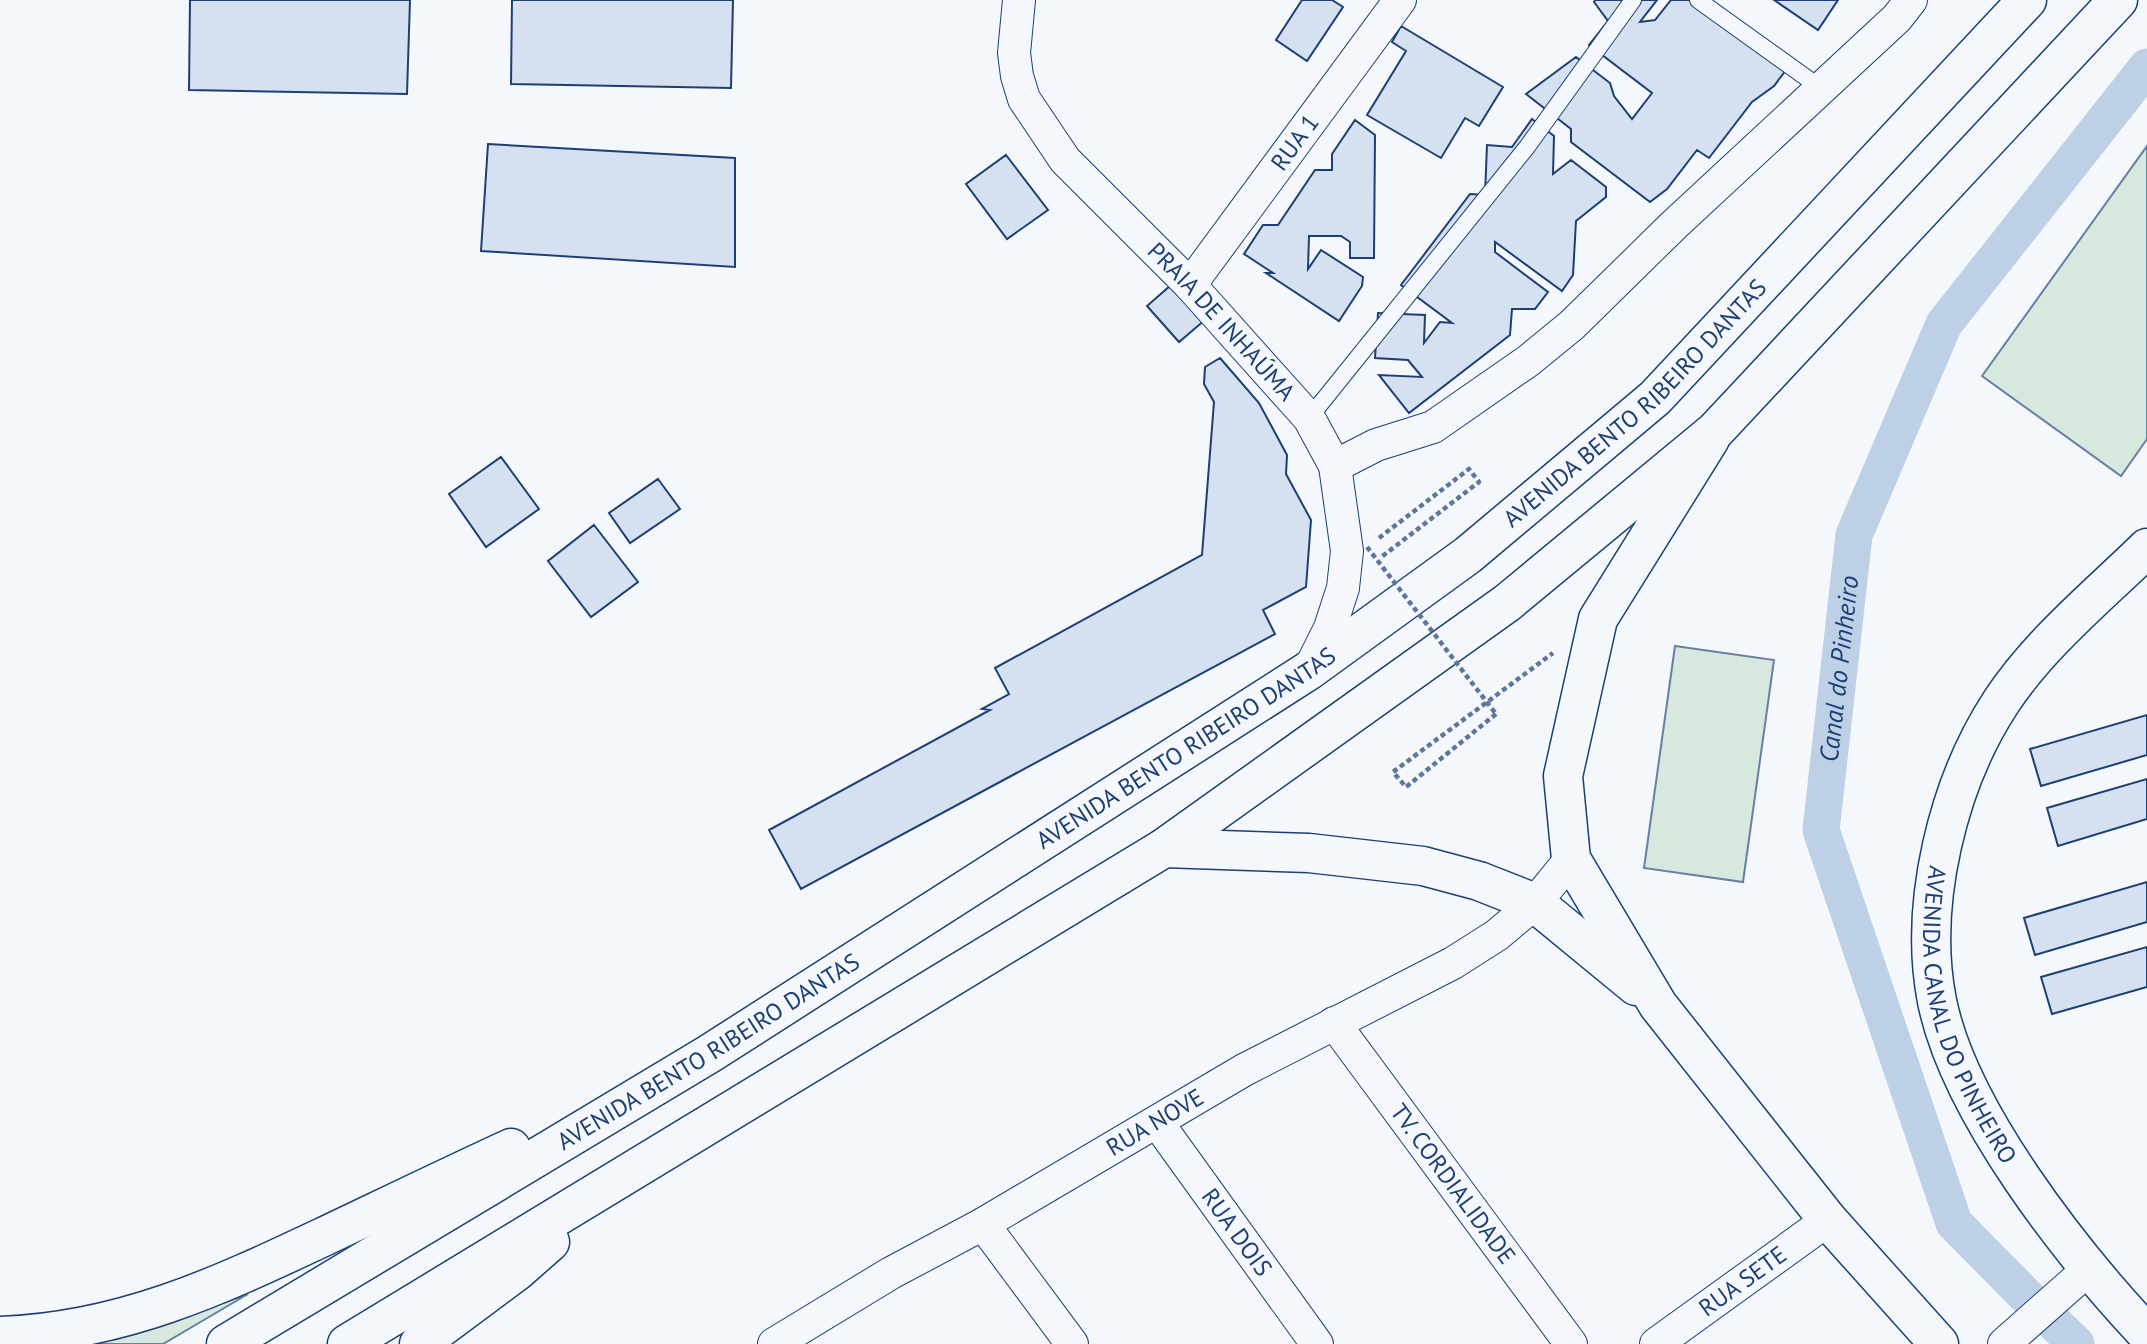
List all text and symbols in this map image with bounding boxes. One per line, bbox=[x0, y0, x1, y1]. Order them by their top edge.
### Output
street label: RUA 1 bbox=[1264, 108, 1326, 177]
street label: PRAIA DE INHAÚMA bbox=[1141, 235, 1302, 407]
street label: AVENIDA BENTO RIBEIRO DANTAS bbox=[1497, 272, 1773, 534]
water label: Canal do Pinheiro bbox=[1812, 574, 1865, 764]
street label: AVENIDA BENTO RIBEIRO DANTAS bbox=[1030, 640, 1342, 856]
street label: AVENIDA CANAL DO PINHEIRO bbox=[1916, 864, 2024, 1169]
street label: AVENIDA BENTO RIBEIRO DANTAS bbox=[551, 946, 865, 1157]
street label: RUA NOVE bbox=[1101, 1081, 1209, 1163]
street label: TV. CORDIALIDADE bbox=[1384, 1097, 1523, 1270]
street label: RUA DOIS bbox=[1195, 1182, 1279, 1282]
street label: RUA SETE bbox=[1692, 1239, 1793, 1323]

